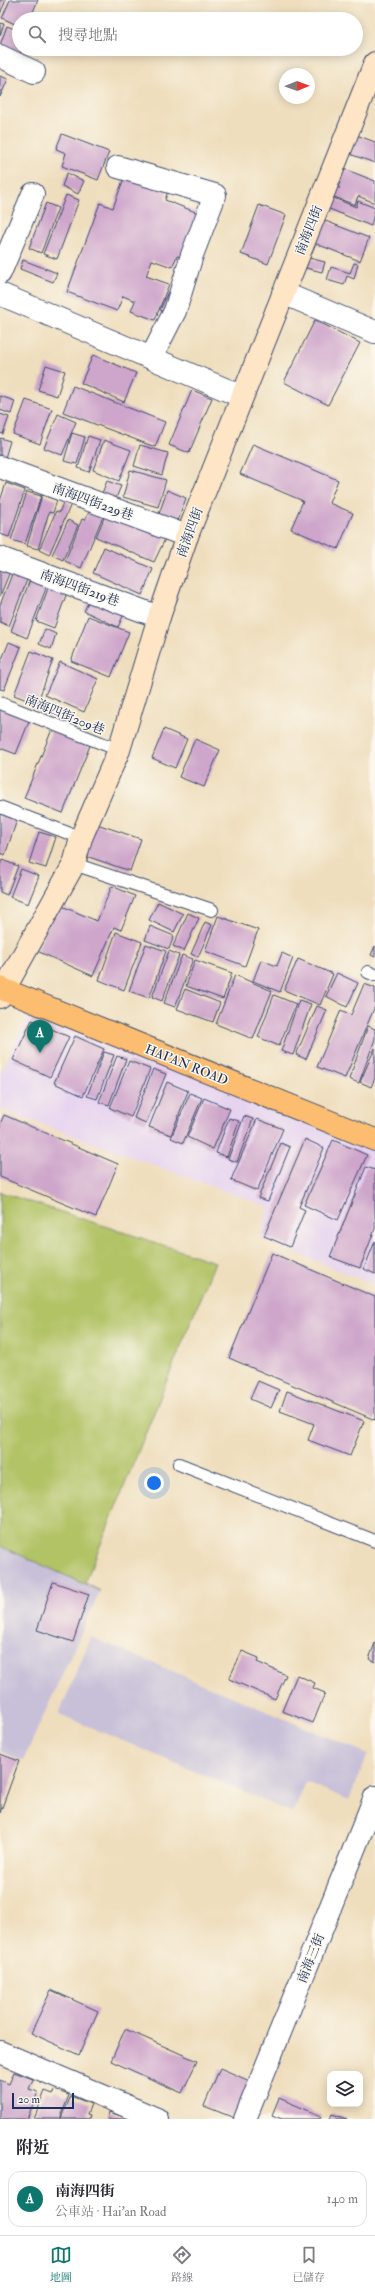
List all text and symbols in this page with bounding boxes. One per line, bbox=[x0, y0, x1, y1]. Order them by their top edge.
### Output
search box bbox=[12, 12, 363, 56]
icon: search bbox=[26, 23, 48, 45]
text: 搜尋地點 bbox=[58, 26, 118, 45]
north arrow bbox=[279, 68, 315, 104]
street label: 南海四街 bbox=[292, 203, 326, 257]
street label: 南海四街229巷 bbox=[50, 480, 135, 524]
street label: 南海四街 bbox=[174, 505, 206, 560]
street label: 南海四街219巷 bbox=[38, 566, 121, 610]
street label: 南海四街209巷 bbox=[22, 692, 107, 738]
pin: A bbox=[27, 1020, 53, 1053]
street label: HAI'AN ROAD bbox=[143, 1041, 230, 1089]
your location bbox=[144, 1473, 164, 1493]
street label: 南海三街 bbox=[294, 1931, 328, 1985]
map controls bbox=[327, 2071, 363, 2107]
button: layers bbox=[327, 2071, 363, 2107]
scale bar bbox=[12, 2091, 74, 2110]
text: 20 m bbox=[18, 2093, 40, 2106]
text: 附近 bbox=[16, 2137, 50, 2158]
text: 南海四街 bbox=[55, 2182, 115, 2201]
text: A bbox=[26, 2191, 34, 2207]
text: 140 m bbox=[327, 2191, 358, 2207]
text: 公車站 · Hai'an Road bbox=[55, 2204, 166, 2220]
tab: 地圖 bbox=[50, 2244, 72, 2284]
tab: 路線 bbox=[171, 2244, 193, 2284]
tab: 已儲存 bbox=[292, 2244, 325, 2284]

